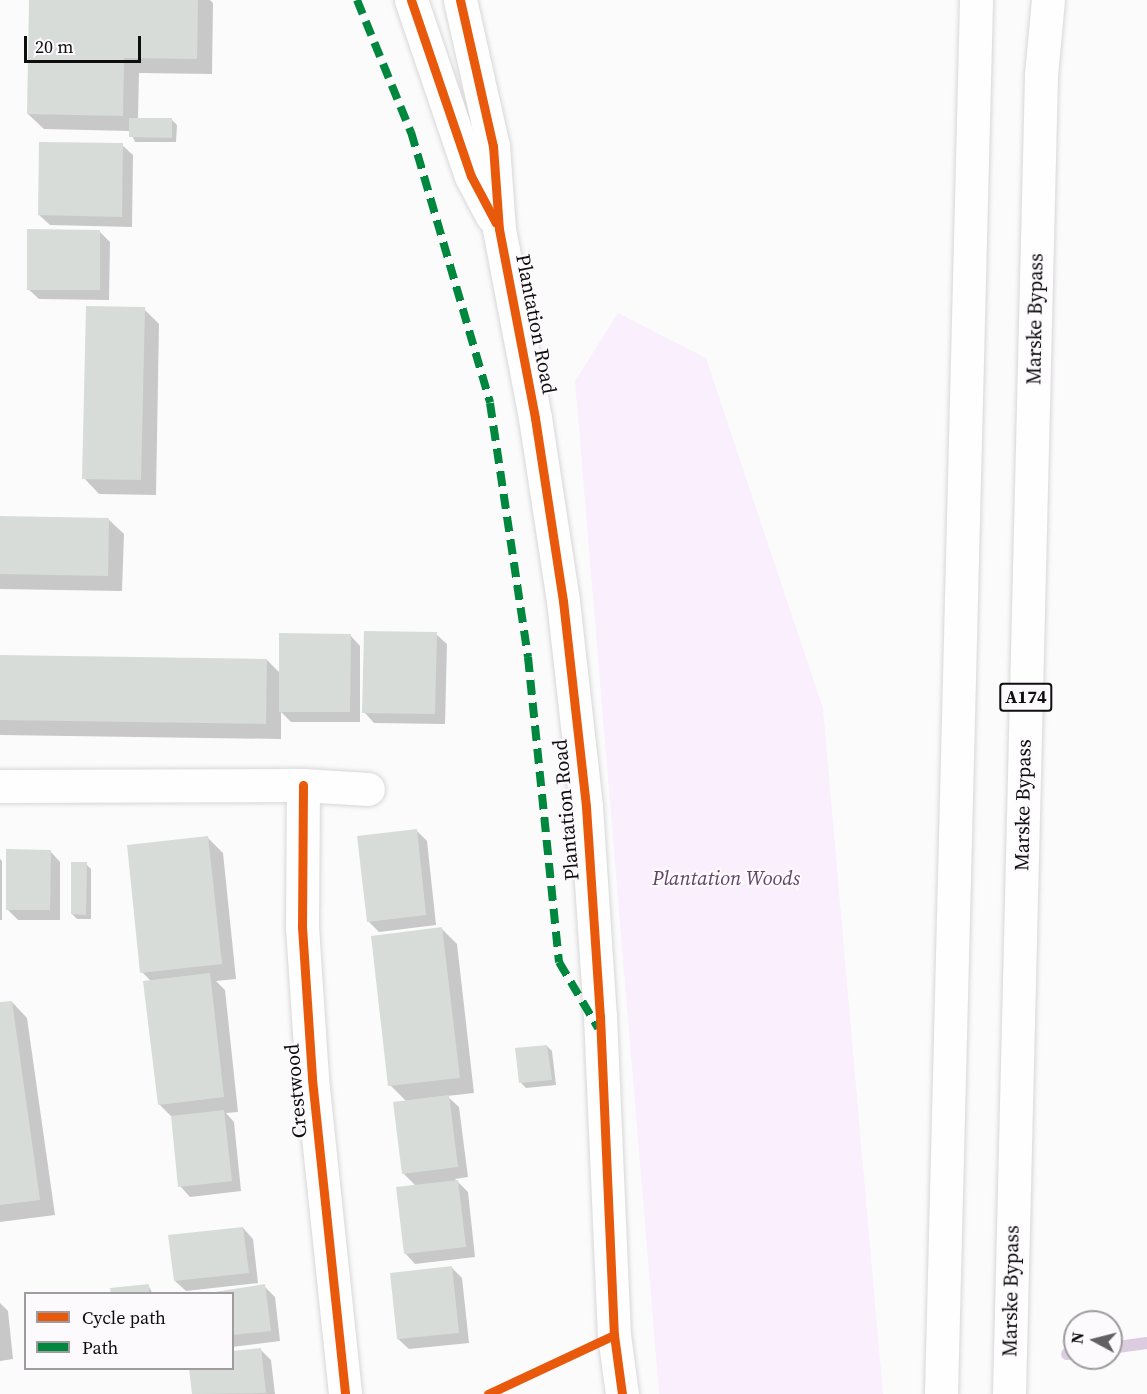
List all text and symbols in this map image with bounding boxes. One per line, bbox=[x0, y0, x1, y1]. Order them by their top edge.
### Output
scale bar bbox=[27, 24, 144, 62]
text: 20 m bbox=[35, 34, 73, 59]
street label: Plantation Road bbox=[511, 252, 561, 396]
street label: Marske Bypass bbox=[1022, 253, 1048, 385]
road number: A174 bbox=[999, 682, 1053, 712]
street label: Plantation Road bbox=[548, 738, 584, 882]
street label: Marske Bypass bbox=[1010, 739, 1036, 871]
park label: Plantation Woods bbox=[652, 866, 800, 890]
street label: Crestwood bbox=[280, 1043, 312, 1139]
street label: Marske Bypass bbox=[998, 1225, 1024, 1357]
legend bbox=[24, 1292, 234, 1370]
text: Cycle path bbox=[82, 1305, 166, 1330]
north arrow bbox=[1063, 1310, 1123, 1370]
text: N bbox=[1065, 1331, 1089, 1345]
text: Path bbox=[82, 1335, 118, 1360]

